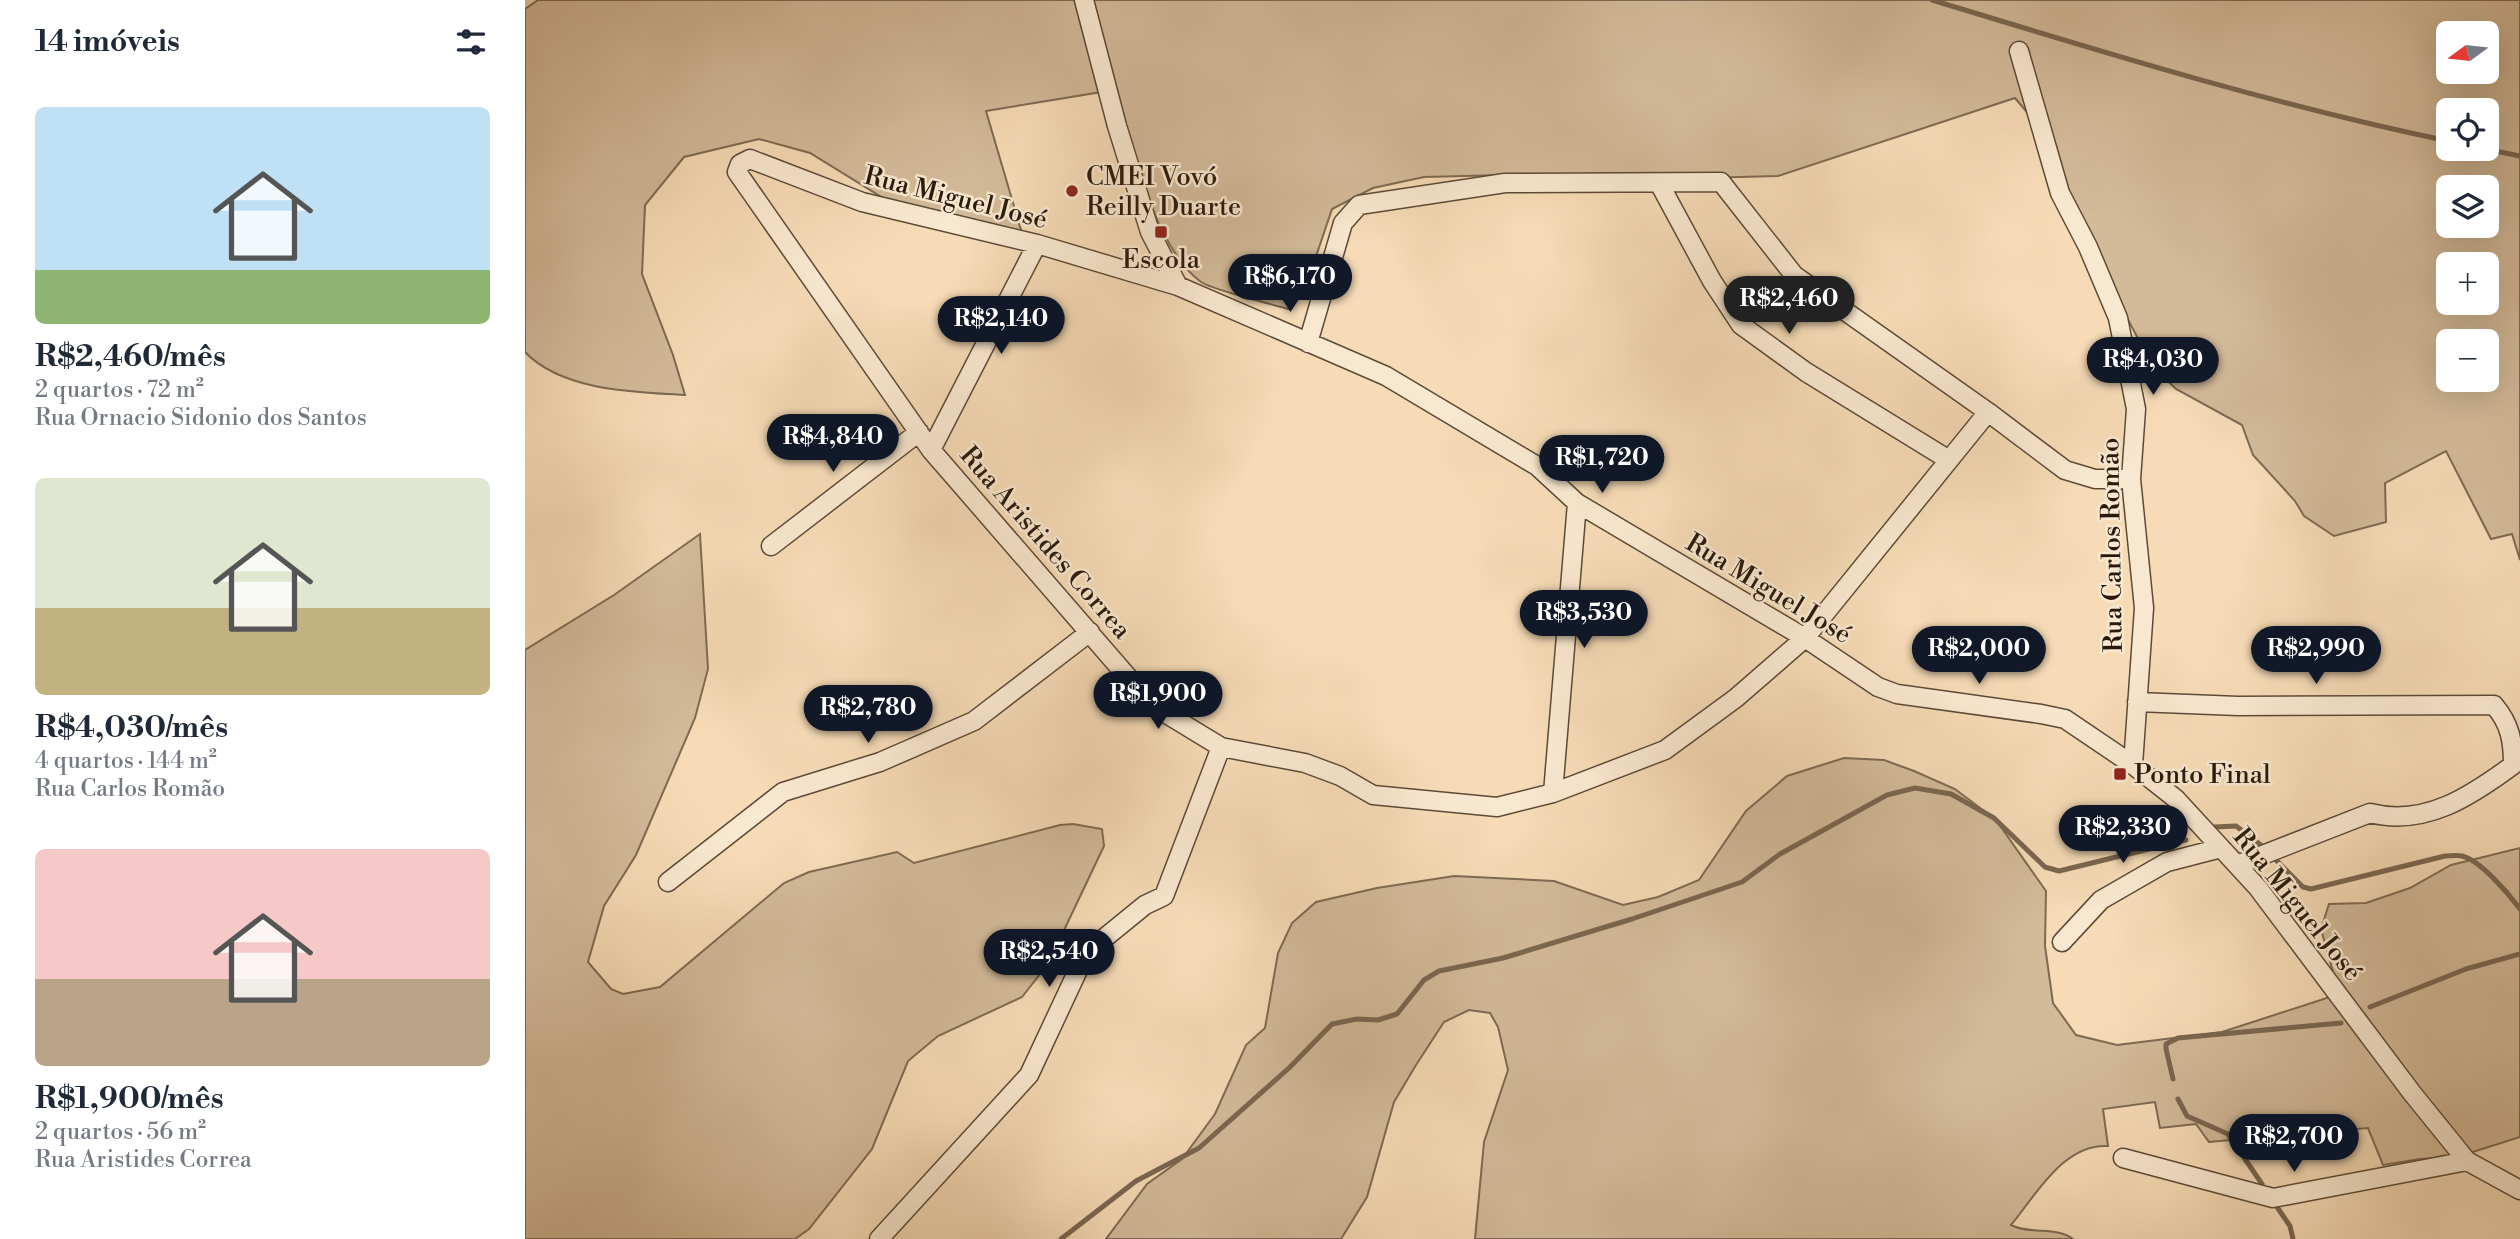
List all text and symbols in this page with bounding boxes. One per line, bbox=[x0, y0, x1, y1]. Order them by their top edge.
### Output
north arrow bbox=[2436, 21, 2499, 84]
map controls bbox=[2436, 21, 2499, 392]
text: 14 imóveis bbox=[35, 23, 180, 61]
icon: filters bbox=[452, 23, 490, 61]
button: locate bbox=[2436, 98, 2499, 161]
icon: home bbox=[200, 153, 326, 279]
street label: Rua Miguel José bbox=[861, 160, 1051, 236]
place label: CMEI Vovó Reilly Duarte bbox=[1086, 161, 1241, 223]
button: layers bbox=[2436, 175, 2499, 238]
marker: CMEI Vovó Reilly Duarte bbox=[1064, 183, 1080, 199]
marker: Escola bbox=[1153, 224, 1169, 240]
place label: Escola bbox=[1122, 244, 1201, 276]
button: + bbox=[2436, 252, 2499, 315]
pin: R$6,170 bbox=[1225, 254, 1355, 314]
text: R$6,170 bbox=[1244, 263, 1336, 291]
pin: R$2,460 bbox=[1724, 276, 1854, 336]
text: R$2,460 bbox=[1740, 285, 1838, 313]
pin: R$2,140 bbox=[936, 296, 1066, 356]
text: R$2,140 bbox=[954, 305, 1048, 333]
button: − bbox=[2436, 329, 2499, 392]
text: R$2,460/mês bbox=[35, 338, 226, 376]
pin: R$4,030 bbox=[2088, 338, 2218, 397]
text: R$4,030 bbox=[2103, 346, 2203, 374]
text: 2 quartos · 72 m² bbox=[35, 376, 204, 404]
text: Rua Ornacio Sidonio dos Santos bbox=[35, 404, 367, 432]
pin: R$4,840 bbox=[768, 414, 898, 474]
text: R$4,840 bbox=[783, 423, 883, 451]
pin: R$1,720 bbox=[1537, 435, 1667, 495]
street label: Rua Carlos Romão bbox=[2094, 437, 2130, 653]
street label: Rua Aristides Correa bbox=[953, 440, 1138, 646]
text: R$1,720 bbox=[1555, 444, 1649, 472]
icon: home bbox=[200, 524, 326, 650]
street label: Rua Miguel José bbox=[1680, 527, 1857, 651]
pin: R$3,530 bbox=[1519, 590, 1649, 650]
text: R$3,530 bbox=[1536, 599, 1632, 627]
pin: R$2,000 bbox=[1914, 626, 2044, 686]
pin: R$2,990 bbox=[2251, 626, 2381, 686]
text: R$2,000 bbox=[1928, 635, 2030, 663]
text: R$2,990 bbox=[2267, 635, 2365, 663]
pin: R$1,900 bbox=[1093, 672, 1223, 731]
text: R$1,900 bbox=[1109, 680, 1207, 708]
pin: R$2,780 bbox=[803, 686, 933, 745]
text: R$2,780 bbox=[820, 694, 916, 722]
text: R$4,030/mês bbox=[35, 709, 228, 747]
text: 4 quartos · 144 m² bbox=[35, 747, 217, 775]
place label: Ponto Final bbox=[2134, 759, 2271, 791]
marker: Ponto Final bbox=[2112, 766, 2128, 782]
text: Rua Carlos Romão bbox=[35, 775, 225, 803]
pin: R$2,330 bbox=[2058, 806, 2188, 865]
text: R$2,330 bbox=[2075, 814, 2171, 842]
street label: Rua Miguel José bbox=[2226, 822, 2369, 988]
icon: home bbox=[200, 895, 326, 1021]
pin: R$2,540 bbox=[984, 930, 1114, 989]
text: R$2,540 bbox=[1000, 938, 1098, 966]
text: R$1,900/mês bbox=[35, 1080, 224, 1118]
pin: R$2,700 bbox=[2229, 1114, 2359, 1174]
text: 2 quartos · 56 m² bbox=[35, 1118, 206, 1146]
text: R$2,700 bbox=[2245, 1123, 2343, 1151]
text: Rua Aristides Correa bbox=[35, 1146, 252, 1174]

